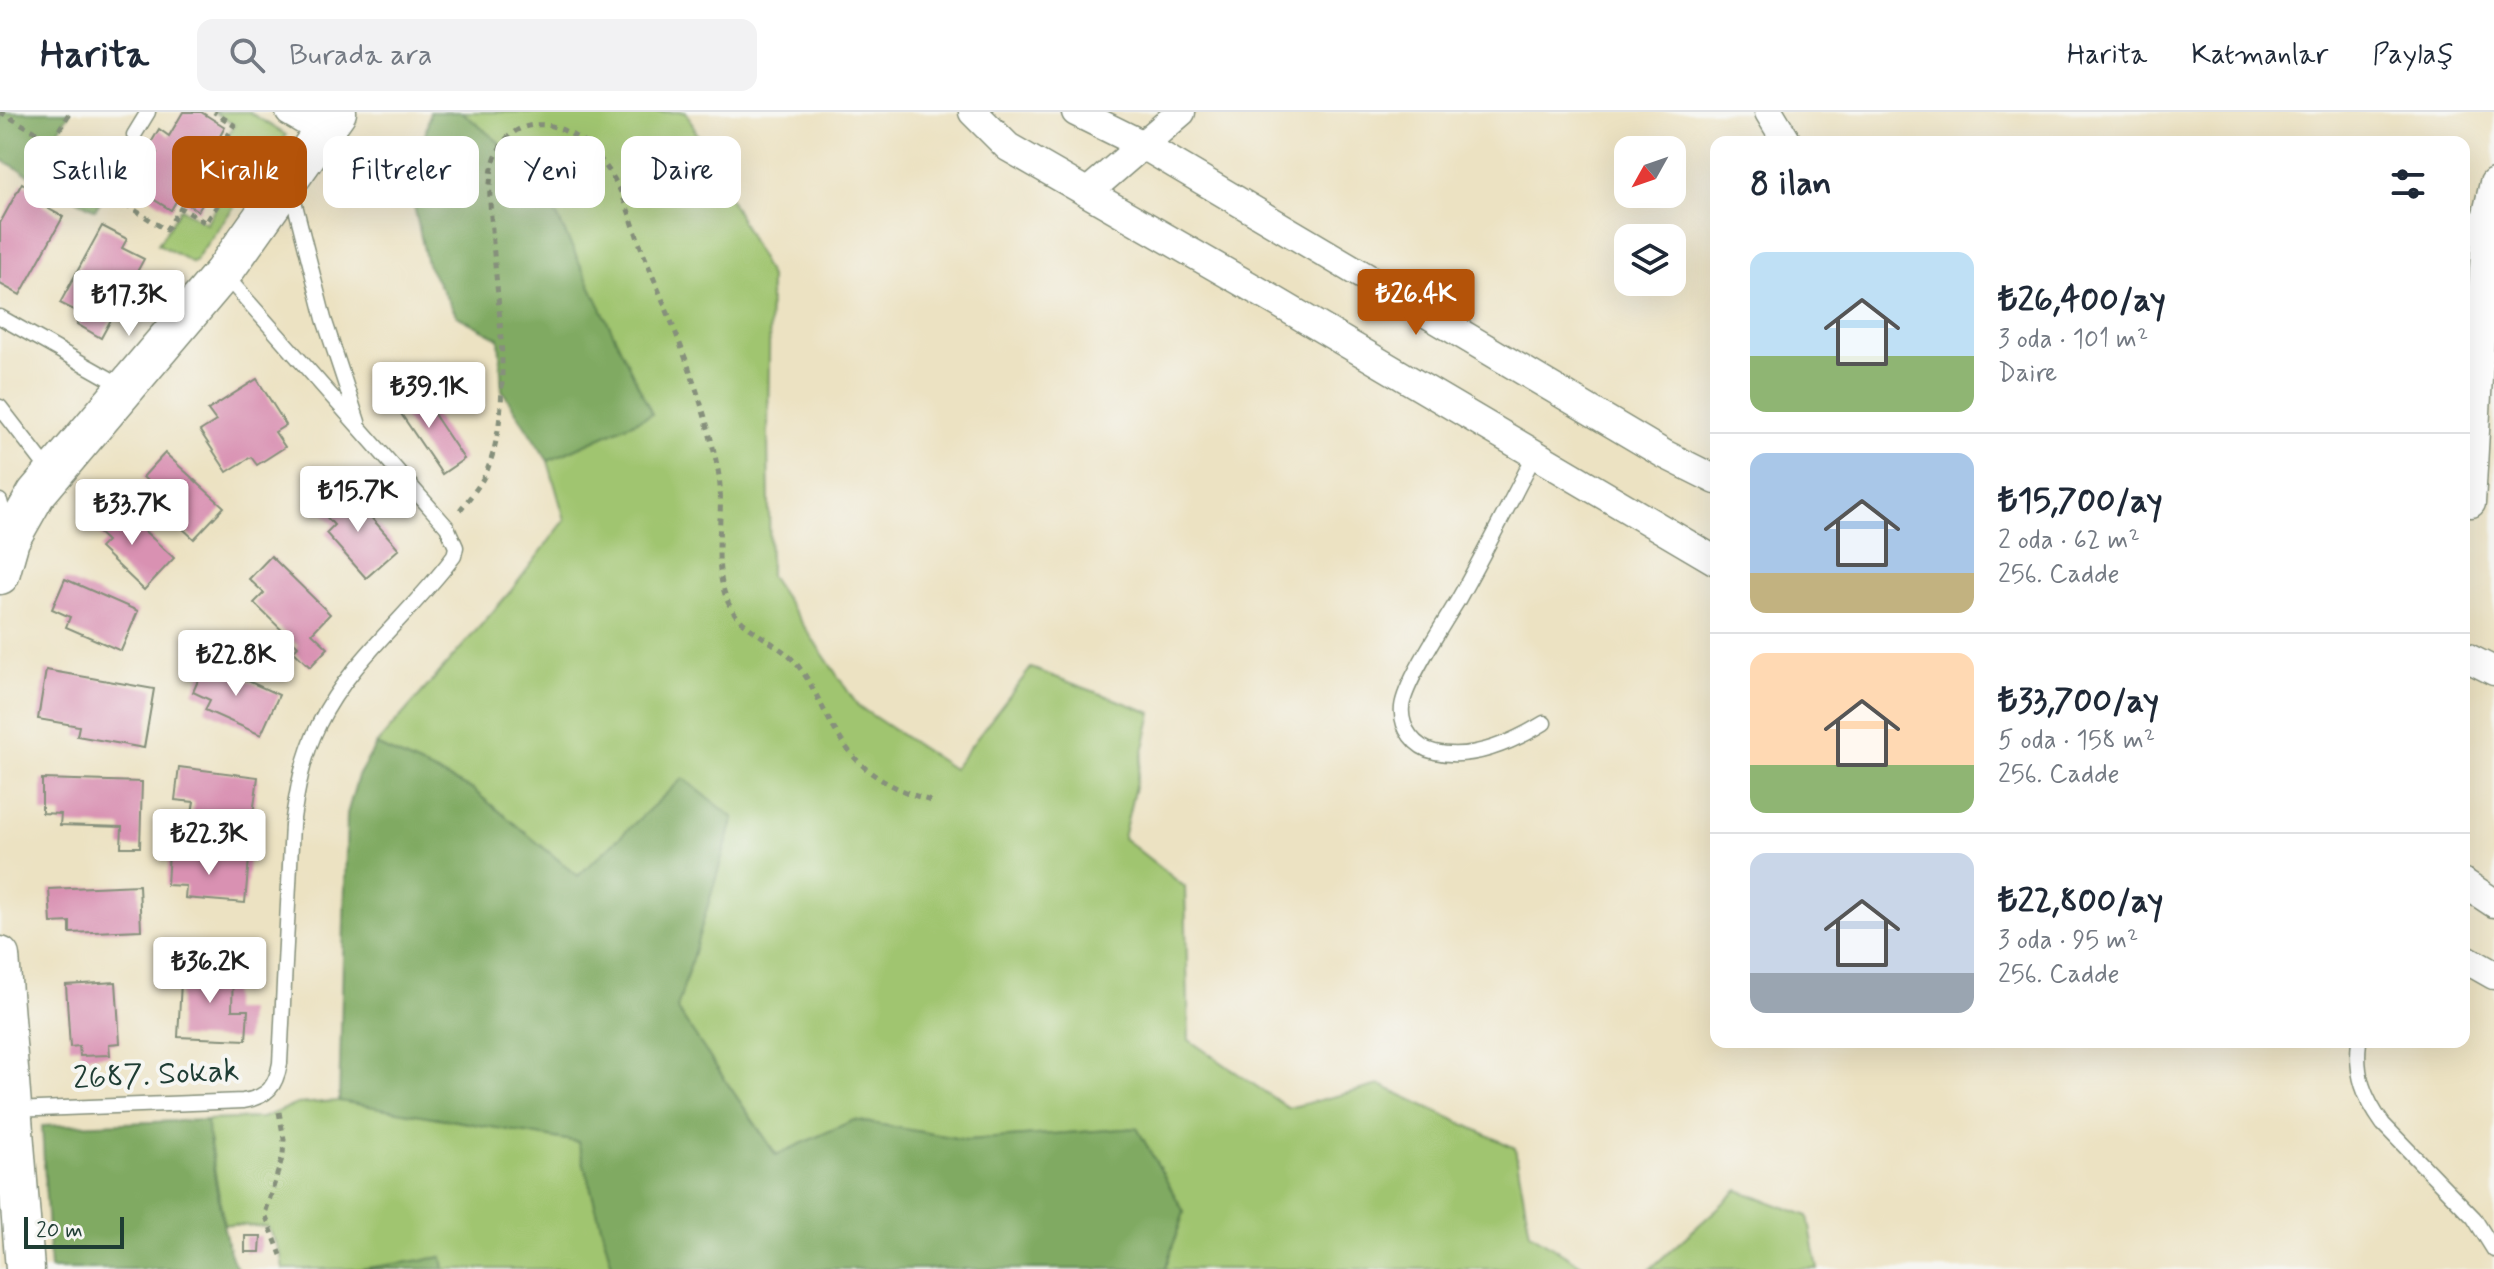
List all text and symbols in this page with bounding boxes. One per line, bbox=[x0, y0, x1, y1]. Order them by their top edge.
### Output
search box bbox=[197, 19, 757, 91]
text: Harita bbox=[40, 31, 149, 80]
icon: search bbox=[225, 33, 269, 77]
text: Burada ara bbox=[289, 36, 432, 75]
text: Harita bbox=[2067, 37, 2147, 74]
text: Katmanlar bbox=[2191, 37, 2328, 74]
text: Paylaş bbox=[2372, 37, 2454, 74]
chip: Satılık bbox=[24, 136, 156, 208]
chip: Kiralık bbox=[172, 136, 307, 208]
chip: Filtreler bbox=[323, 136, 479, 208]
chip: Yeni bbox=[495, 136, 605, 208]
chip: Daire bbox=[621, 136, 741, 208]
north arrow bbox=[1614, 136, 1686, 208]
map controls bbox=[1614, 136, 1686, 296]
text: 8 ilan bbox=[1750, 162, 1832, 207]
icon: filters bbox=[2386, 162, 2430, 206]
button: layers bbox=[1614, 224, 1686, 296]
pin: ₺26.4K bbox=[1351, 269, 1481, 337]
pin: ₺17.3K bbox=[64, 270, 194, 338]
text: ₺26.4K bbox=[1376, 278, 1456, 312]
text: ₺26,400/ay bbox=[1998, 278, 2166, 323]
text: ₺17.3K bbox=[91, 279, 167, 313]
icon: home bbox=[1814, 284, 1910, 380]
text: 3 oda · 101 m² bbox=[1998, 323, 2148, 357]
text: Daire bbox=[1998, 357, 2057, 391]
pin: ₺39.1K bbox=[364, 362, 494, 430]
text: ₺39.1K bbox=[390, 371, 468, 405]
pin: ₺15.7K bbox=[293, 466, 423, 534]
text: ₺15.7K bbox=[318, 475, 398, 509]
pin: ₺33.7K bbox=[67, 479, 197, 547]
text: ₺15,700/ay bbox=[1998, 479, 2163, 524]
icon: home bbox=[1814, 485, 1910, 581]
text: ₺33.7K bbox=[93, 488, 171, 522]
text: 2 oda · 62 m² bbox=[1998, 524, 2140, 558]
text: 256. Cadde bbox=[1998, 558, 2119, 592]
pin: ₺22.8K bbox=[171, 630, 301, 698]
text: ₺22.8K bbox=[196, 639, 276, 673]
text: ₺33,700/ay bbox=[1998, 679, 2159, 724]
icon: home bbox=[1814, 685, 1910, 781]
text: 5 oda · 158 m² bbox=[1998, 724, 2155, 758]
text: 256. Cadde bbox=[1998, 758, 2119, 792]
pin: ₺22.3K bbox=[144, 809, 274, 877]
text: ₺22.3K bbox=[171, 818, 247, 852]
text: ₺22,800/ay bbox=[1998, 879, 2163, 924]
icon: home bbox=[1814, 885, 1910, 981]
text: 3 oda · 95 m² bbox=[1998, 924, 2138, 958]
pin: ₺36.2K bbox=[145, 937, 275, 1005]
text: ₺36.2K bbox=[171, 946, 249, 980]
text: 256. Cadde bbox=[1998, 958, 2119, 992]
street label: 2687. Sokak bbox=[72, 1050, 240, 1100]
scale bar bbox=[24, 1213, 124, 1249]
text: 20 m bbox=[36, 1217, 83, 1245]

